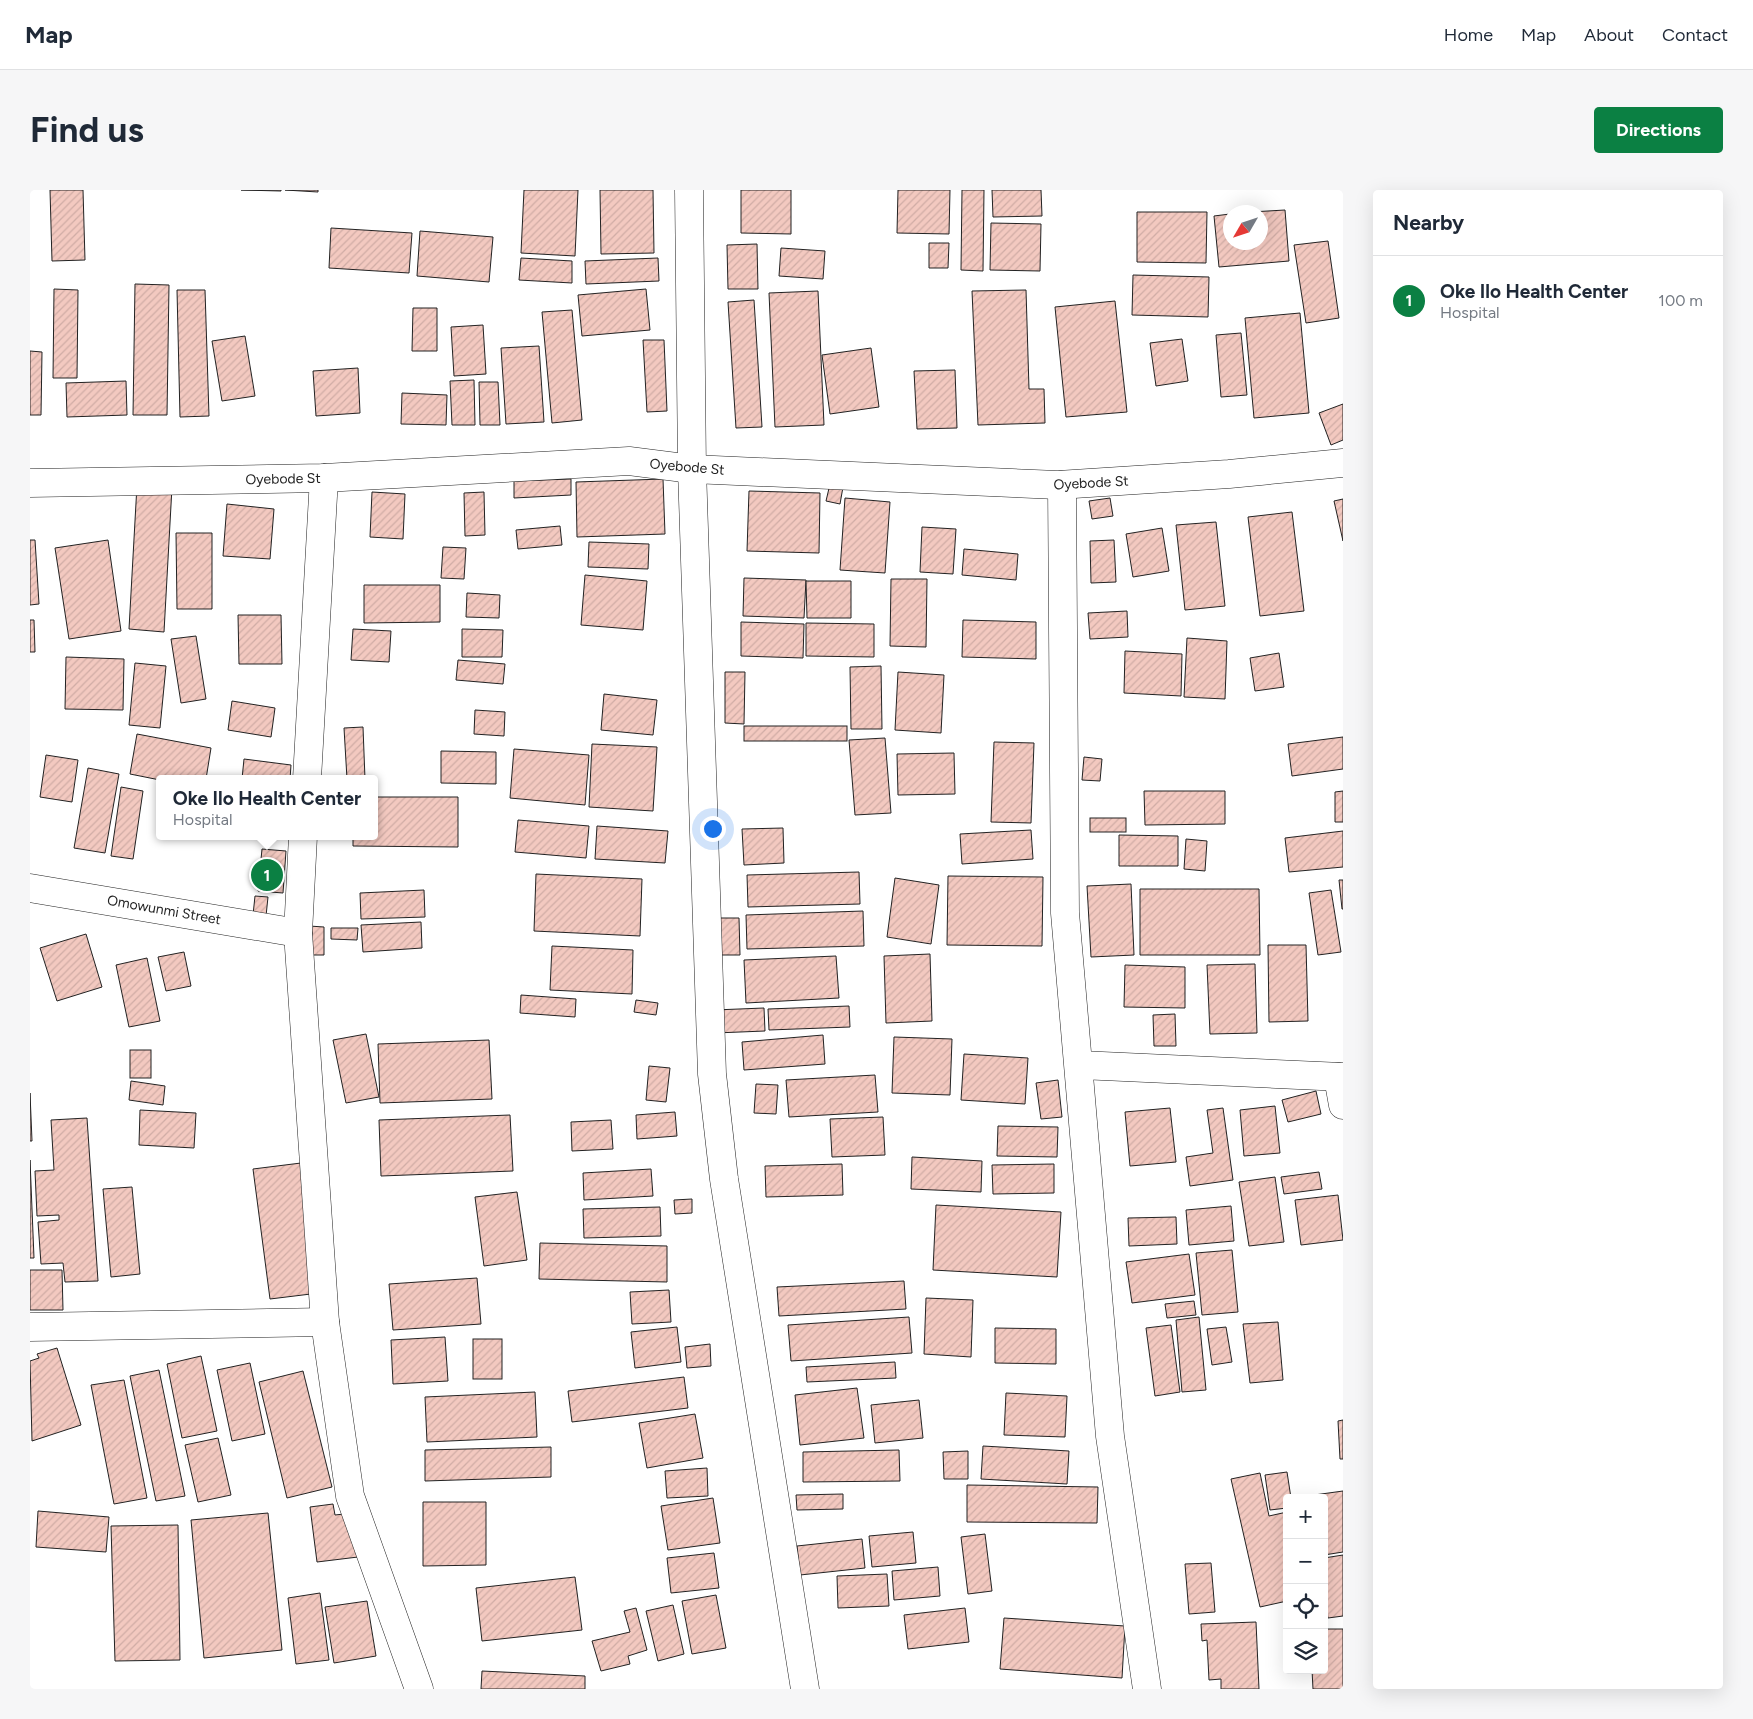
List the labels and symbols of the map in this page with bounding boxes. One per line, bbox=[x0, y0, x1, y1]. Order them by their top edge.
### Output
north arrow bbox=[1223, 205, 1268, 250]
street label: Oyebode St bbox=[649, 455, 725, 479]
street label: Oyebode St bbox=[245, 470, 321, 488]
street label: Oyebode St bbox=[1053, 473, 1129, 493]
your location bbox=[700, 816, 726, 842]
pin: 1 bbox=[251, 856, 283, 894]
street label: Omowunmi Street bbox=[106, 892, 222, 928]

